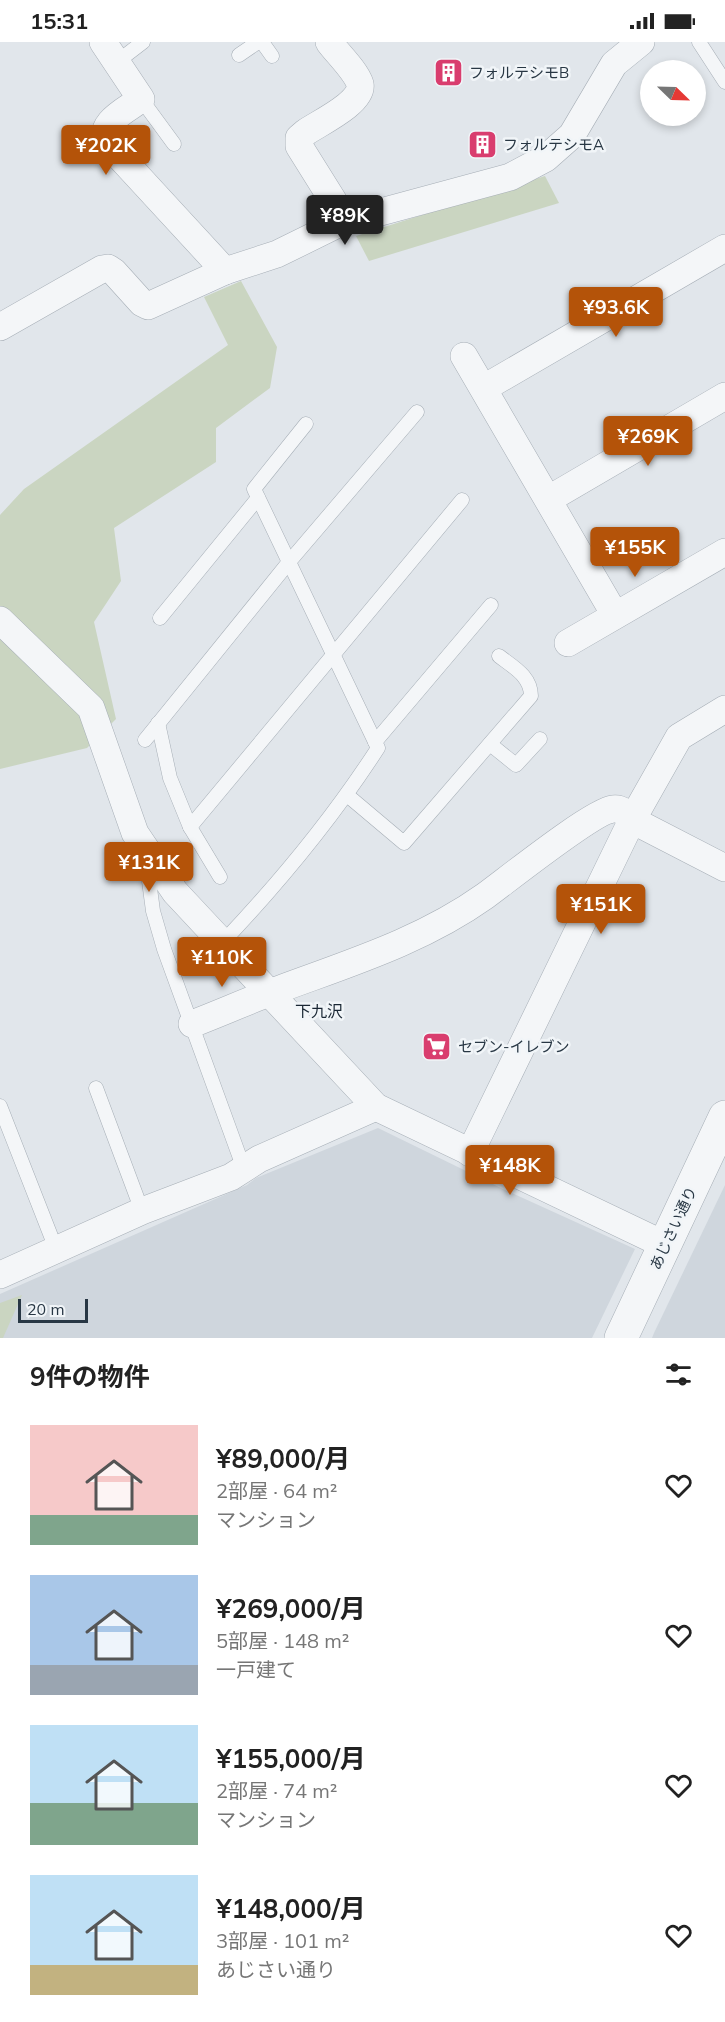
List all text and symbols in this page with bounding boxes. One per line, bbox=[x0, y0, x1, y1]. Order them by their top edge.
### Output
text: 15:31 bbox=[30, 7, 88, 35]
building icon: フォルテシモB bbox=[432, 56, 464, 88]
north arrow bbox=[640, 60, 706, 126]
map controls bbox=[640, 60, 706, 126]
place label: フォルテシモB bbox=[469, 63, 569, 82]
pin: ¥202K bbox=[64, 125, 148, 176]
building icon: フォルテシモA bbox=[466, 128, 498, 160]
text: ¥202K bbox=[75, 132, 137, 157]
place label: フォルテシモA bbox=[503, 135, 604, 154]
pin: ¥89K bbox=[309, 195, 381, 246]
text: ¥89K bbox=[320, 202, 370, 227]
pin: ¥93.6K bbox=[567, 287, 665, 338]
text: ¥93.6K bbox=[583, 294, 649, 319]
pin: ¥269K bbox=[606, 416, 690, 467]
text: ¥269K bbox=[617, 423, 679, 448]
pin: ¥155K bbox=[593, 527, 677, 578]
text: ¥155K bbox=[604, 534, 666, 559]
pin: ¥131K bbox=[107, 842, 191, 893]
text: ¥131K bbox=[118, 849, 180, 874]
pin: ¥151K bbox=[559, 884, 643, 935]
text: ¥151K bbox=[570, 891, 632, 916]
pin: ¥110K bbox=[180, 937, 264, 988]
text: ¥110K bbox=[191, 944, 253, 969]
district label: 下九沢 bbox=[295, 1001, 343, 1021]
supermarket icon: セブン-イレブン bbox=[421, 1030, 453, 1062]
place label: セブン-イレブン bbox=[458, 1037, 569, 1056]
pin: ¥148K bbox=[468, 1145, 552, 1196]
text: ¥148K bbox=[479, 1152, 541, 1177]
street label: あじさい通り bbox=[645, 1183, 701, 1273]
scale bar bbox=[18, 1296, 88, 1324]
text: 20 m bbox=[27, 1299, 64, 1319]
icon: filters bbox=[662, 1358, 695, 1391]
text: 9件の物件 bbox=[30, 1360, 150, 1393]
text: ¥89,000/月 bbox=[216, 1442, 350, 1475]
icon: home bbox=[78, 1449, 150, 1521]
icon: heart bbox=[662, 1469, 695, 1502]
text: 2部屋 · 64 m² bbox=[216, 1478, 337, 1503]
text: マンション bbox=[216, 1507, 316, 1532]
text: ¥269,000/月 bbox=[216, 1592, 366, 1625]
icon: home bbox=[78, 1599, 150, 1671]
icon: heart bbox=[662, 1619, 695, 1652]
text: 5部屋 · 148 m² bbox=[216, 1628, 349, 1653]
text: 一戸建て bbox=[216, 1657, 296, 1682]
text: ¥155,000/月 bbox=[216, 1742, 366, 1775]
icon: home bbox=[78, 1749, 150, 1821]
icon: heart bbox=[662, 1769, 695, 1802]
text: 2部屋 · 74 m² bbox=[216, 1778, 337, 1803]
text: マンション bbox=[216, 1807, 316, 1832]
text: ¥148,000/月 bbox=[216, 1892, 366, 1925]
icon: home bbox=[78, 1899, 150, 1971]
icon: heart bbox=[662, 1919, 695, 1952]
text: 3部屋 · 101 m² bbox=[216, 1928, 349, 1953]
text: あじさい通り bbox=[216, 1957, 336, 1982]

